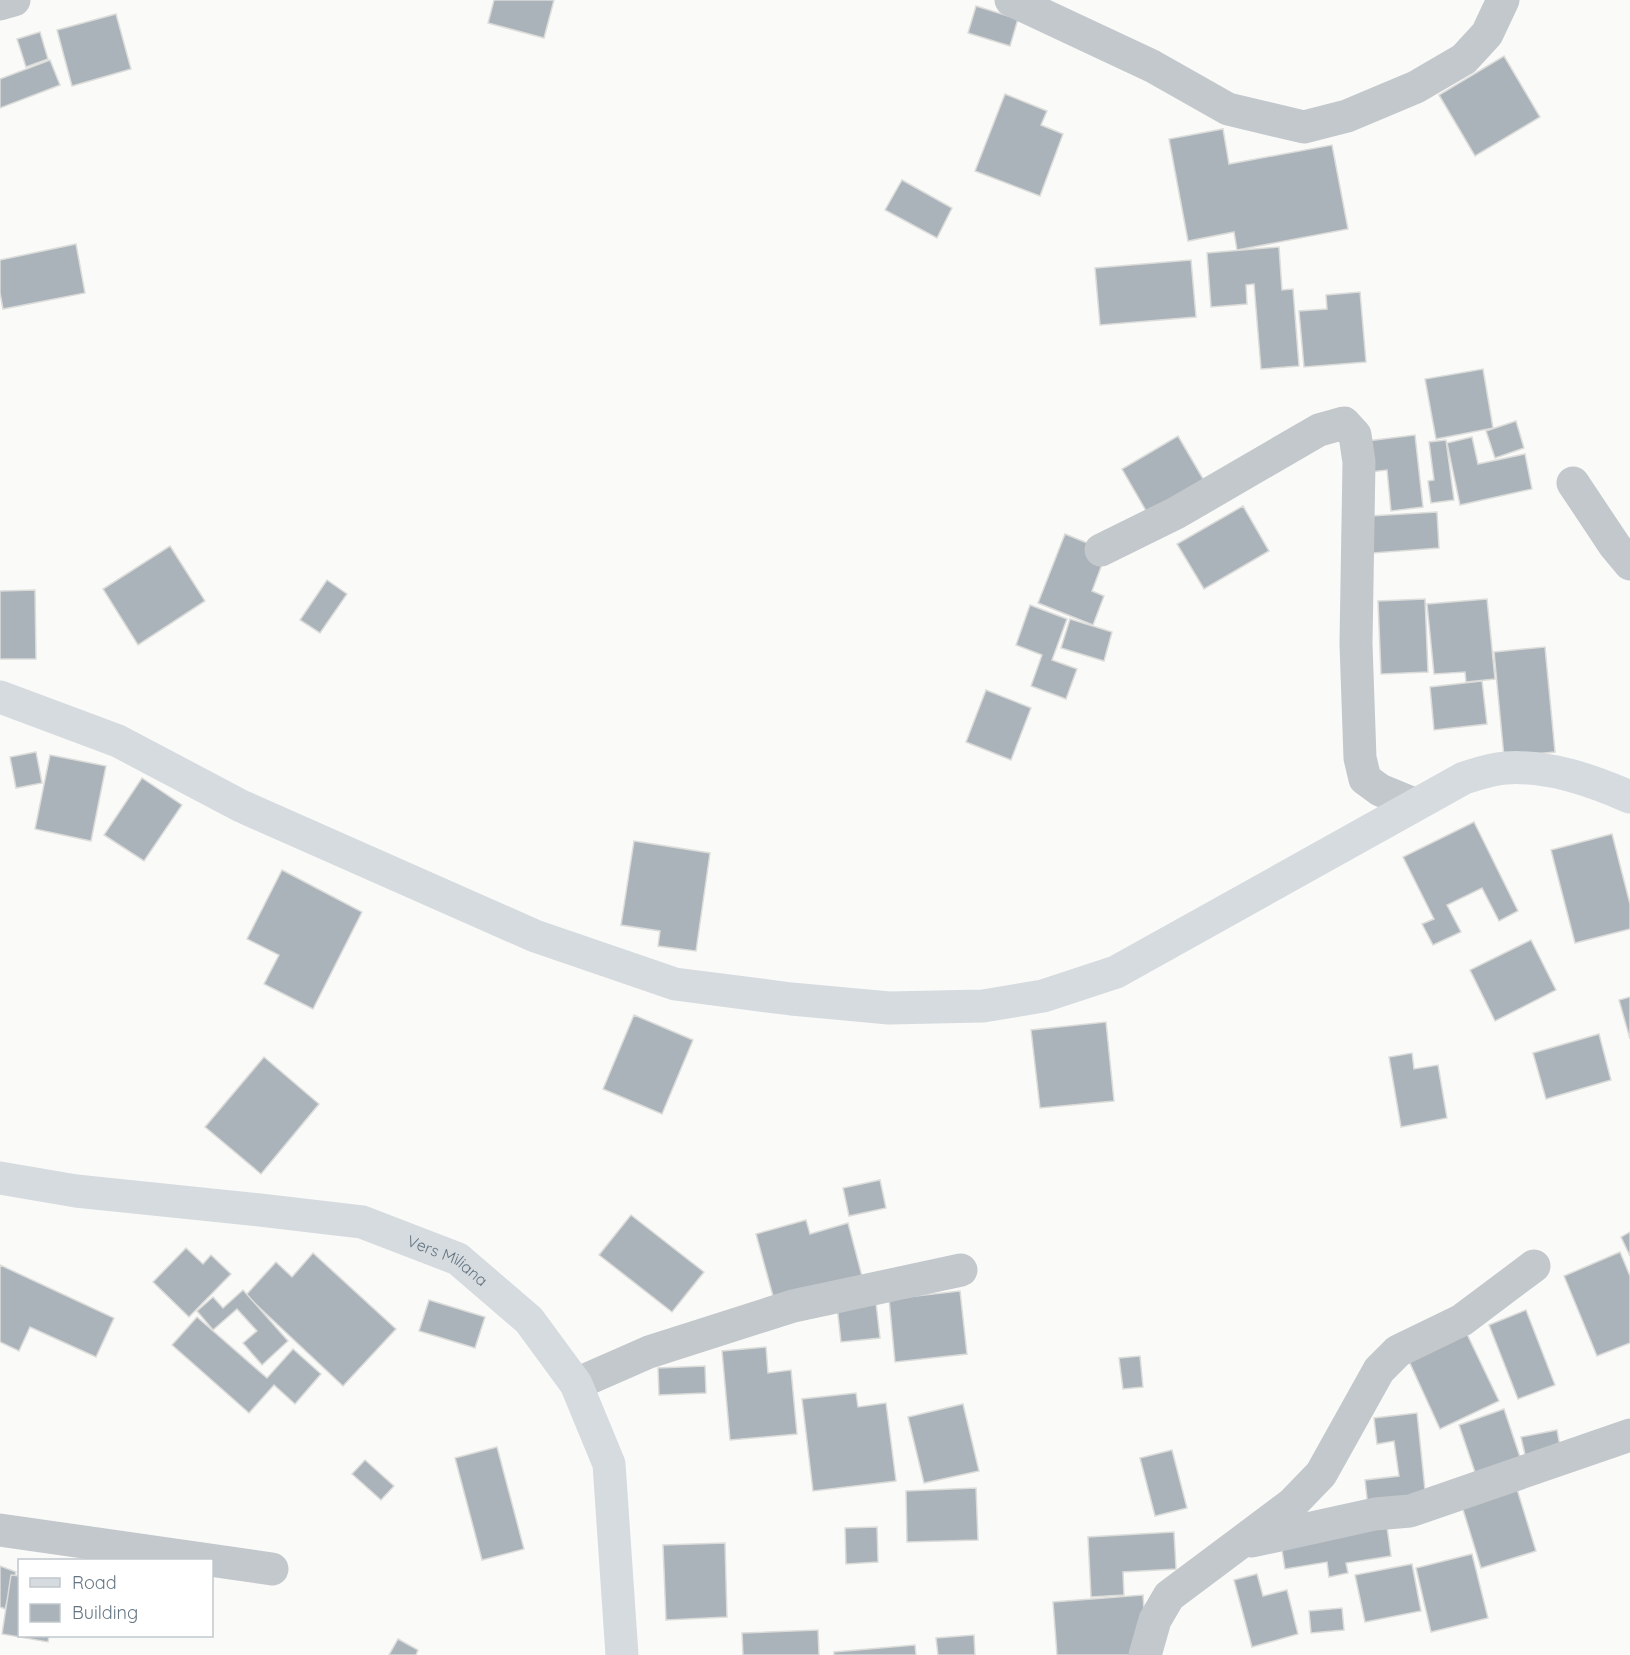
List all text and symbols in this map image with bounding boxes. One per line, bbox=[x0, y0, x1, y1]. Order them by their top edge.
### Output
street label: Vers Miliana bbox=[404, 1230, 492, 1290]
legend bbox=[18, 1559, 213, 1637]
text: Road bbox=[72, 1571, 117, 1594]
text: Building bbox=[72, 1601, 138, 1624]

